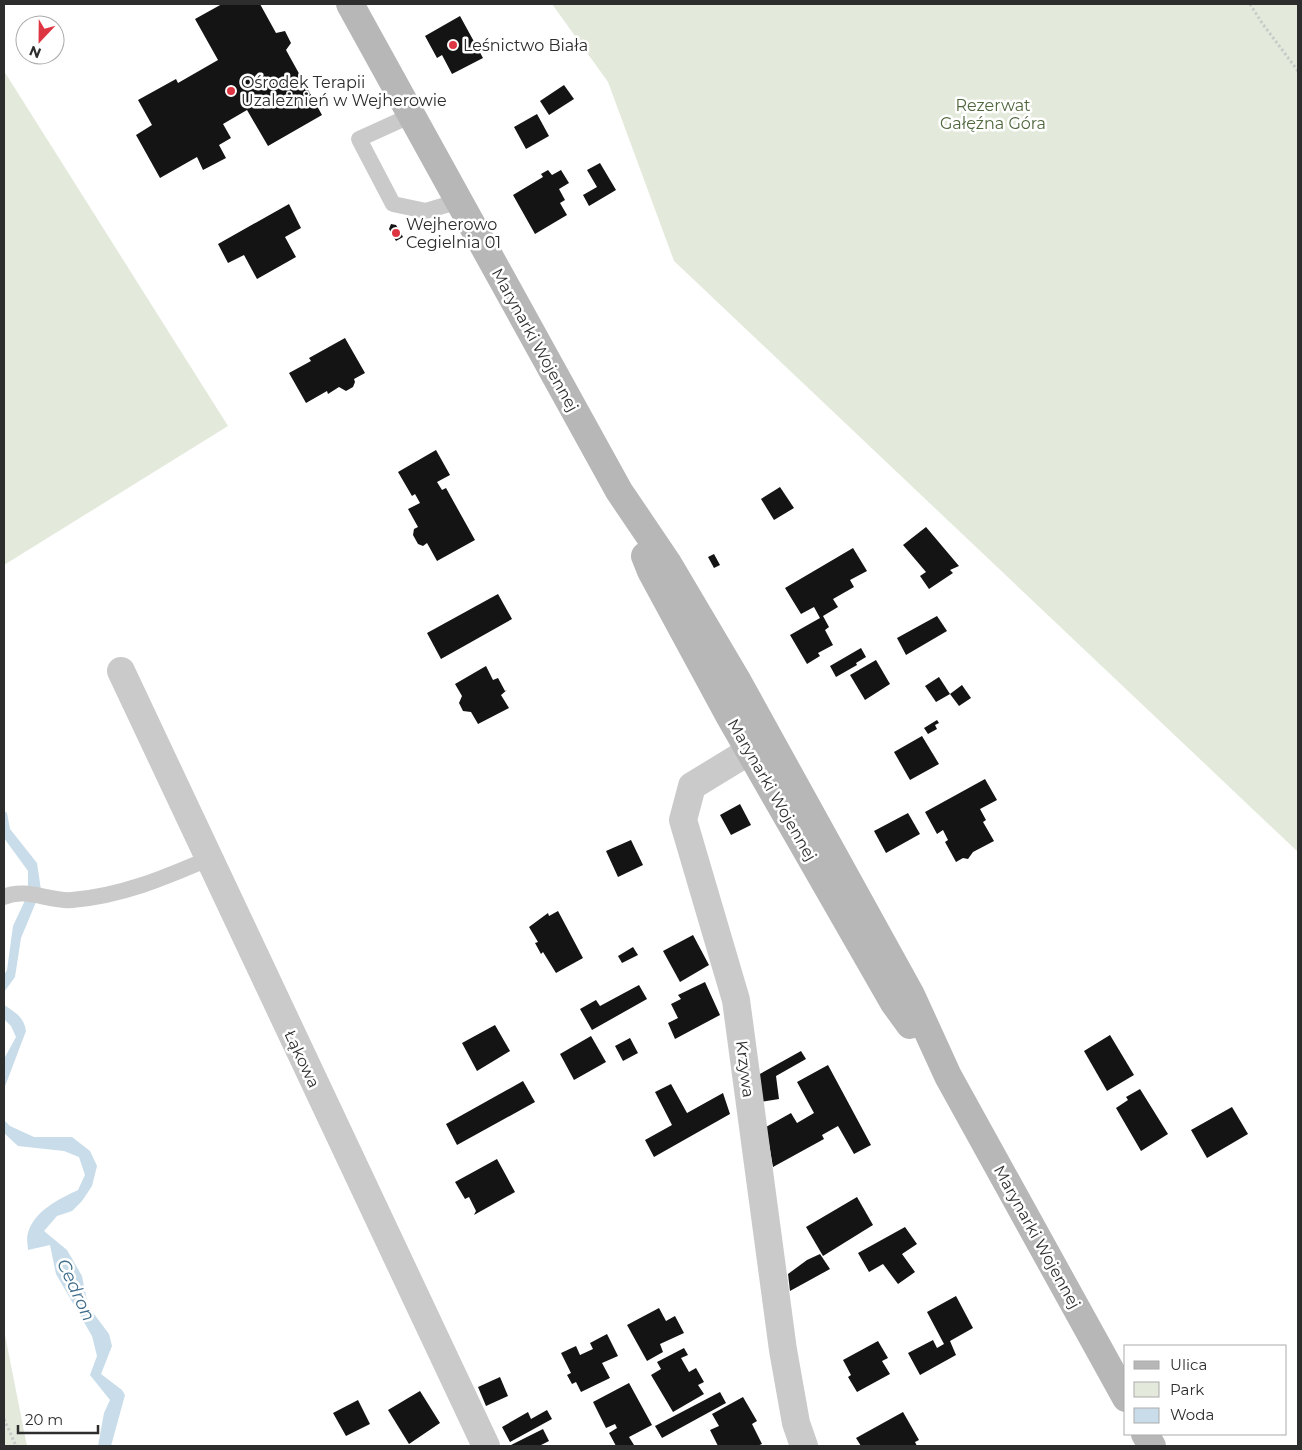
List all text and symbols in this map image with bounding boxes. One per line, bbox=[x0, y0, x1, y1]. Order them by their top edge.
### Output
north arrow bbox=[15, 15, 65, 65]
place label: Leśnictwo Biała bbox=[463, 36, 588, 55]
marker: Leśnictwo Biała bbox=[447, 39, 459, 51]
text: N bbox=[27, 42, 44, 63]
place label: Ośrodek Terapii Uzależnień w Wejherowie bbox=[241, 73, 447, 110]
marker: Ośrodek Terapii Uzależnień w Wejherowie bbox=[225, 85, 237, 97]
park label: Rezerwat Gałęźna Góra bbox=[940, 96, 1046, 133]
place label: Wejherowo Cegielnia 01 bbox=[406, 215, 501, 252]
marker: Wejherowo Cegielnia 01 bbox=[390, 227, 402, 239]
street label: Marynarki Wojennej bbox=[488, 265, 582, 415]
street label: Marynarki Wojennej bbox=[724, 716, 820, 864]
street label: Łąkowa bbox=[280, 1027, 324, 1091]
street label: Krzywa bbox=[732, 1039, 758, 1099]
street label: Marynarki Wojennej bbox=[990, 1162, 1084, 1312]
water label: Cedron bbox=[52, 1255, 100, 1325]
legend bbox=[1124, 1345, 1287, 1435]
text: Ulica bbox=[1170, 1355, 1207, 1374]
text: Park bbox=[1170, 1380, 1204, 1399]
scale bar bbox=[18, 1402, 98, 1434]
text: Woda bbox=[1170, 1405, 1214, 1424]
text: 20 m bbox=[25, 1410, 63, 1429]

